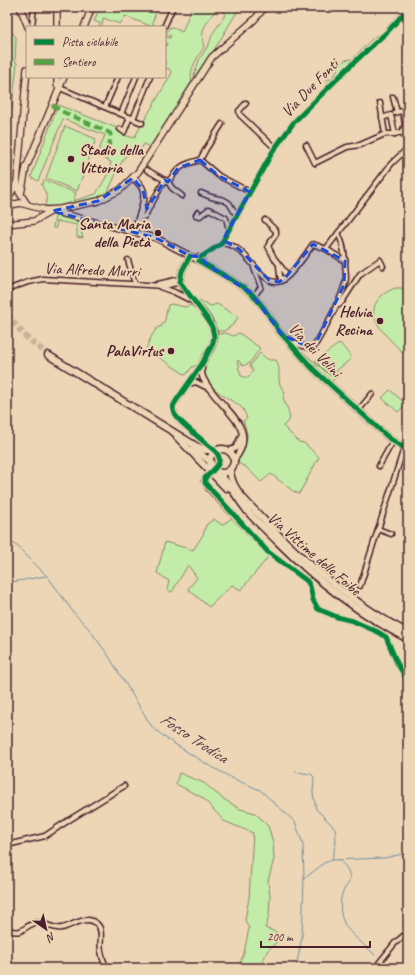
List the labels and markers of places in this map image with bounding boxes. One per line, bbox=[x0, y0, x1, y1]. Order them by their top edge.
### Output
place label: Stadio della Vittoria bbox=[79, 140, 145, 178]
marker: Stadio della Vittoria bbox=[66, 154, 76, 164]
place label: Santa Maria della Pietà bbox=[78, 214, 152, 252]
marker: Santa Maria della Pietà bbox=[153, 228, 163, 238]
place label: Helvia Recina bbox=[335, 302, 373, 340]
marker: Helvia Recina bbox=[375, 316, 385, 326]
place label: PalaVirtus bbox=[106, 341, 164, 361]
marker: PalaVirtus bbox=[166, 346, 176, 356]

